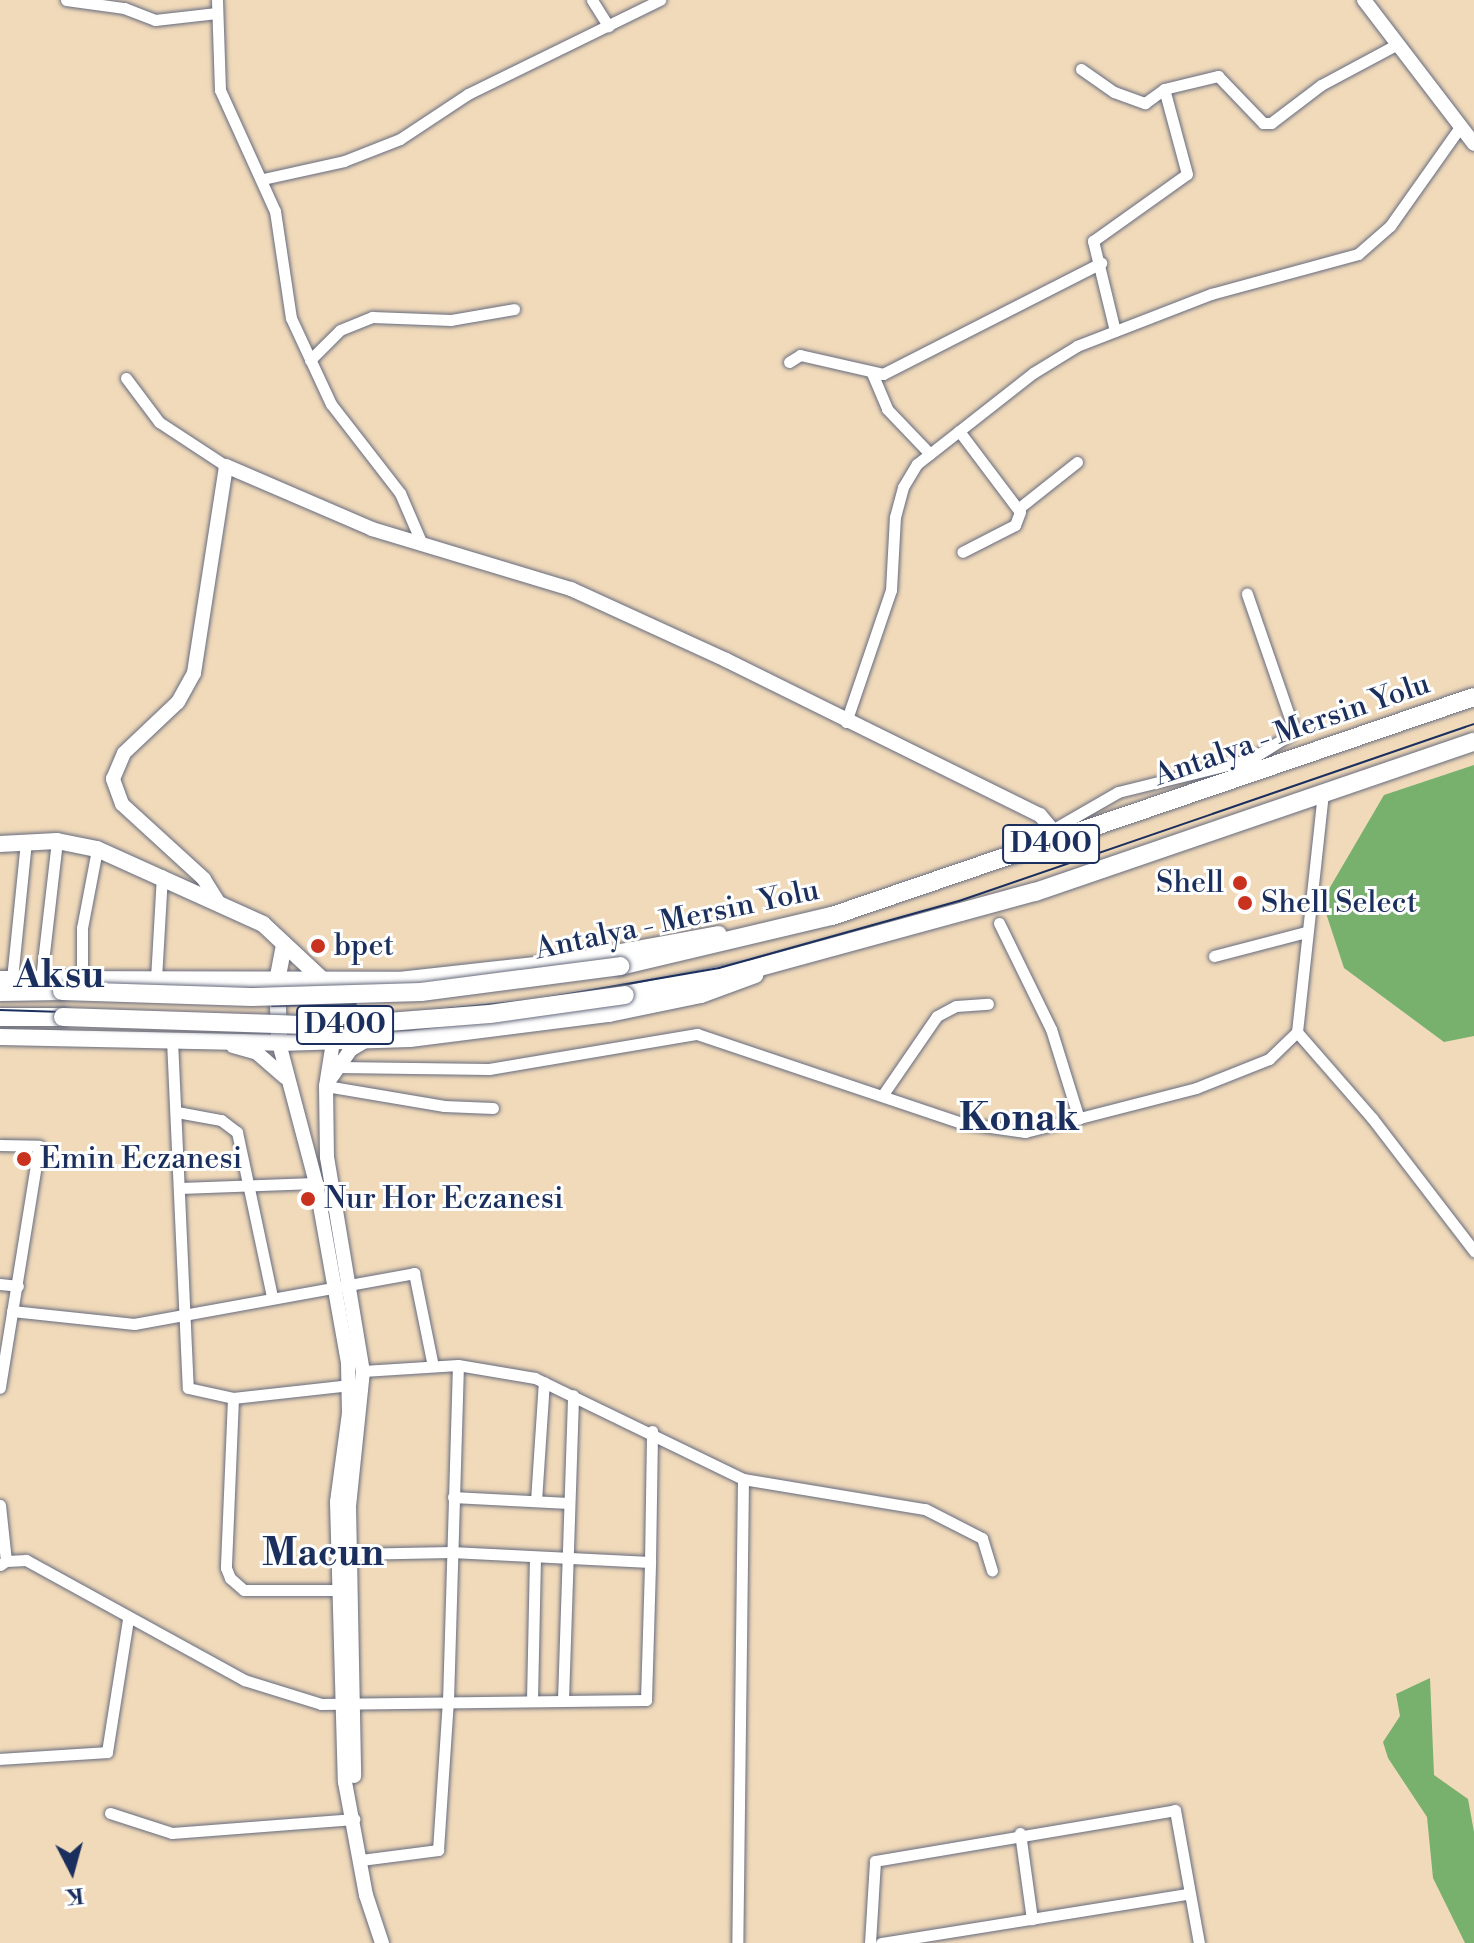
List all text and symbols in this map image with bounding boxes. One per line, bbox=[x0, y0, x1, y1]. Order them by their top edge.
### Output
street label: Antalya - Mersin Yolu bbox=[1149, 666, 1435, 794]
road number: D400 bbox=[1001, 820, 1101, 868]
place label: Shell bbox=[1156, 865, 1224, 901]
street label: Antalya - Mersin Yolu bbox=[532, 872, 822, 968]
marker: Shell bbox=[1231, 874, 1249, 892]
place label: Shell Select bbox=[1261, 885, 1417, 921]
marker: Shell Select bbox=[1236, 894, 1254, 912]
place label: bpet bbox=[334, 928, 394, 964]
marker: bpet bbox=[309, 937, 327, 955]
district label: Aksu bbox=[13, 953, 105, 999]
road number: D400 bbox=[295, 1001, 395, 1049]
district label: Konak bbox=[959, 1096, 1079, 1142]
place label: Emin Eczanesi bbox=[40, 1141, 242, 1177]
marker: Emin Eczanesi bbox=[15, 1150, 33, 1168]
place label: Nur Hor Eczanesi bbox=[324, 1181, 564, 1217]
marker: Nur Hor Eczanesi bbox=[299, 1190, 317, 1208]
district label: Macun bbox=[262, 1531, 384, 1577]
north arrow bbox=[32, 1831, 112, 1911]
text: K bbox=[64, 1881, 85, 1910]

